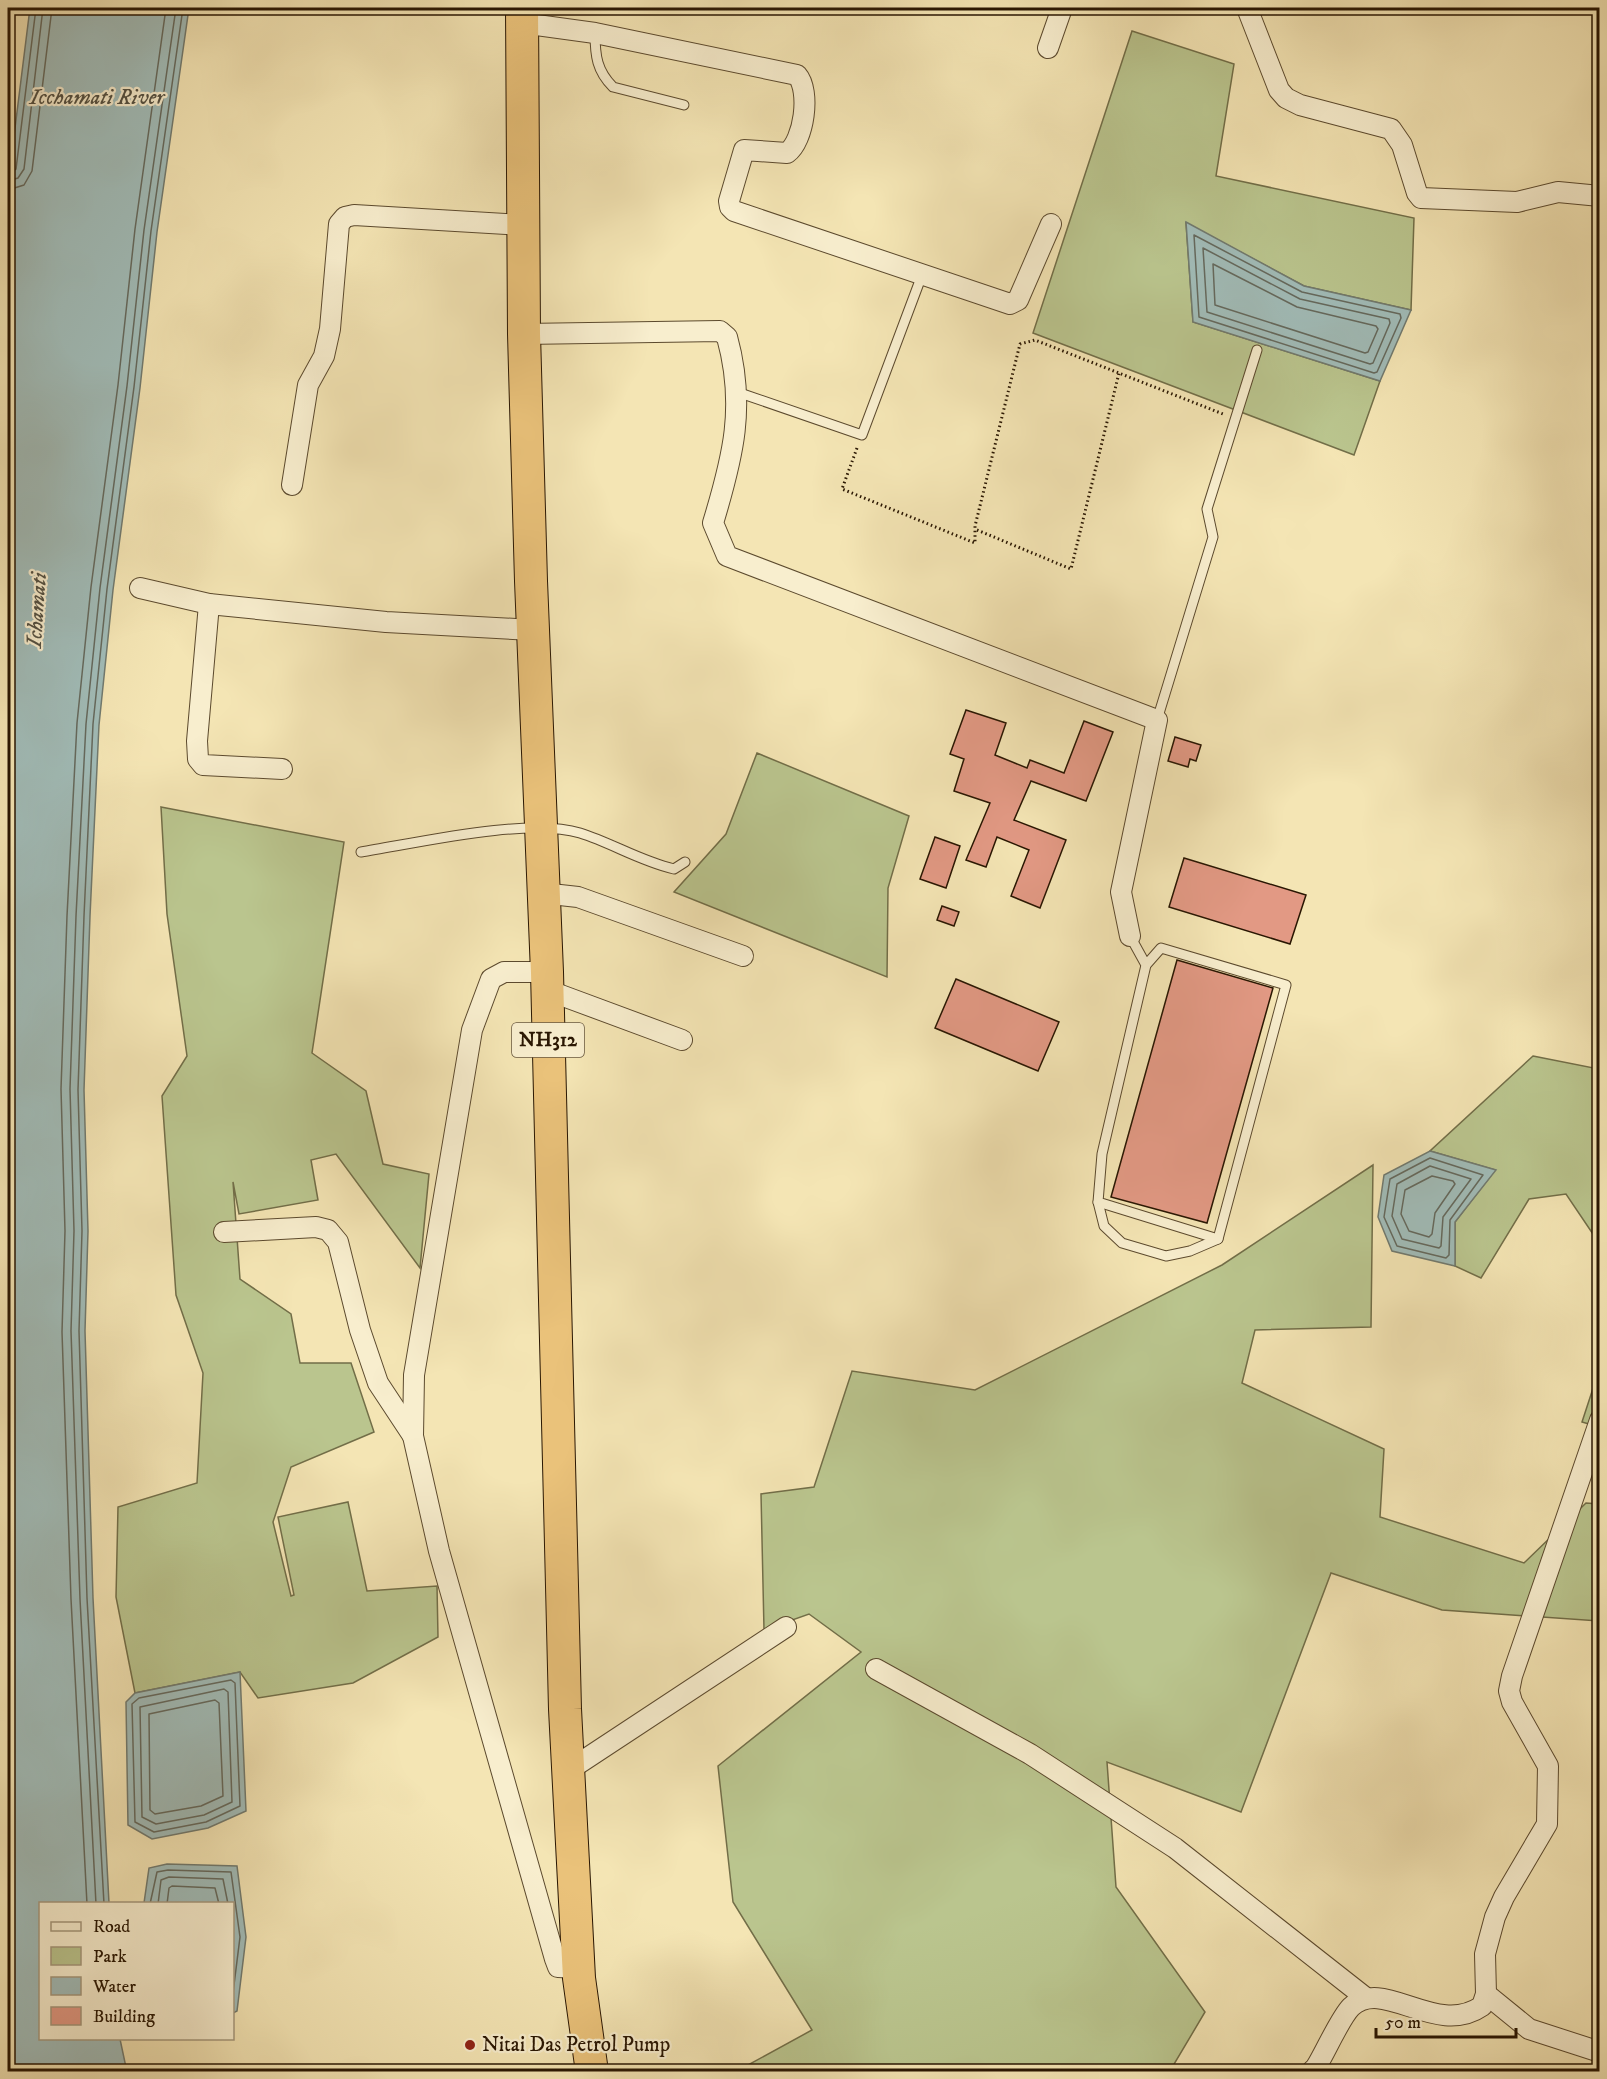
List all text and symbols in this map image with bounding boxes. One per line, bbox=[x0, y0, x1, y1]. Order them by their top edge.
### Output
water label: Icchamati River bbox=[28, 84, 166, 111]
water label: Ichamati bbox=[21, 570, 53, 650]
road number: NH312 bbox=[512, 1023, 584, 1057]
legend bbox=[39, 1902, 234, 2040]
text: Road bbox=[93, 1916, 130, 1938]
text: Park bbox=[93, 1946, 127, 1968]
text: Water bbox=[92, 1976, 136, 1998]
scale bar bbox=[1376, 2001, 1516, 2039]
text: Building bbox=[93, 2006, 155, 2028]
text: 50 m bbox=[1385, 2012, 1421, 2034]
place label: Nitai Das Petrol Pump bbox=[482, 2032, 670, 2058]
marker: Nitai Das Petrol Pump bbox=[463, 2038, 477, 2052]

